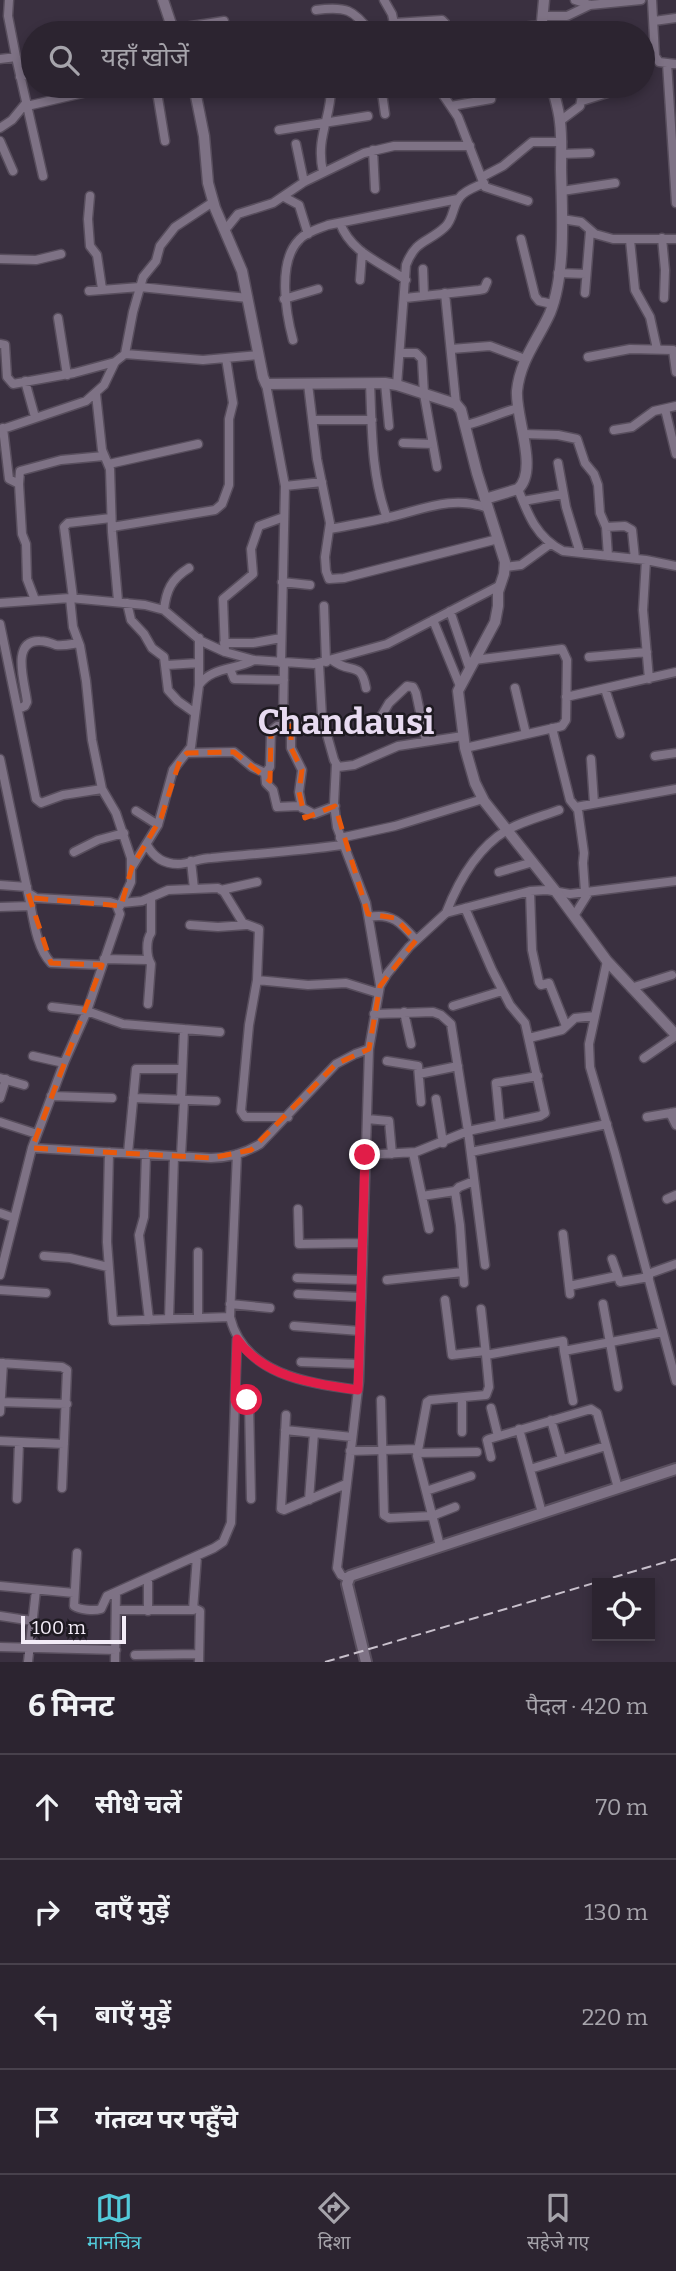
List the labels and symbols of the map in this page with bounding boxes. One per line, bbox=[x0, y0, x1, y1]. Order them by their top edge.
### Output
district label: Chandausi bbox=[258, 701, 434, 743]
route end bbox=[349, 1139, 380, 1170]
route start bbox=[231, 1384, 262, 1415]
scale bar bbox=[21, 1613, 126, 1645]

